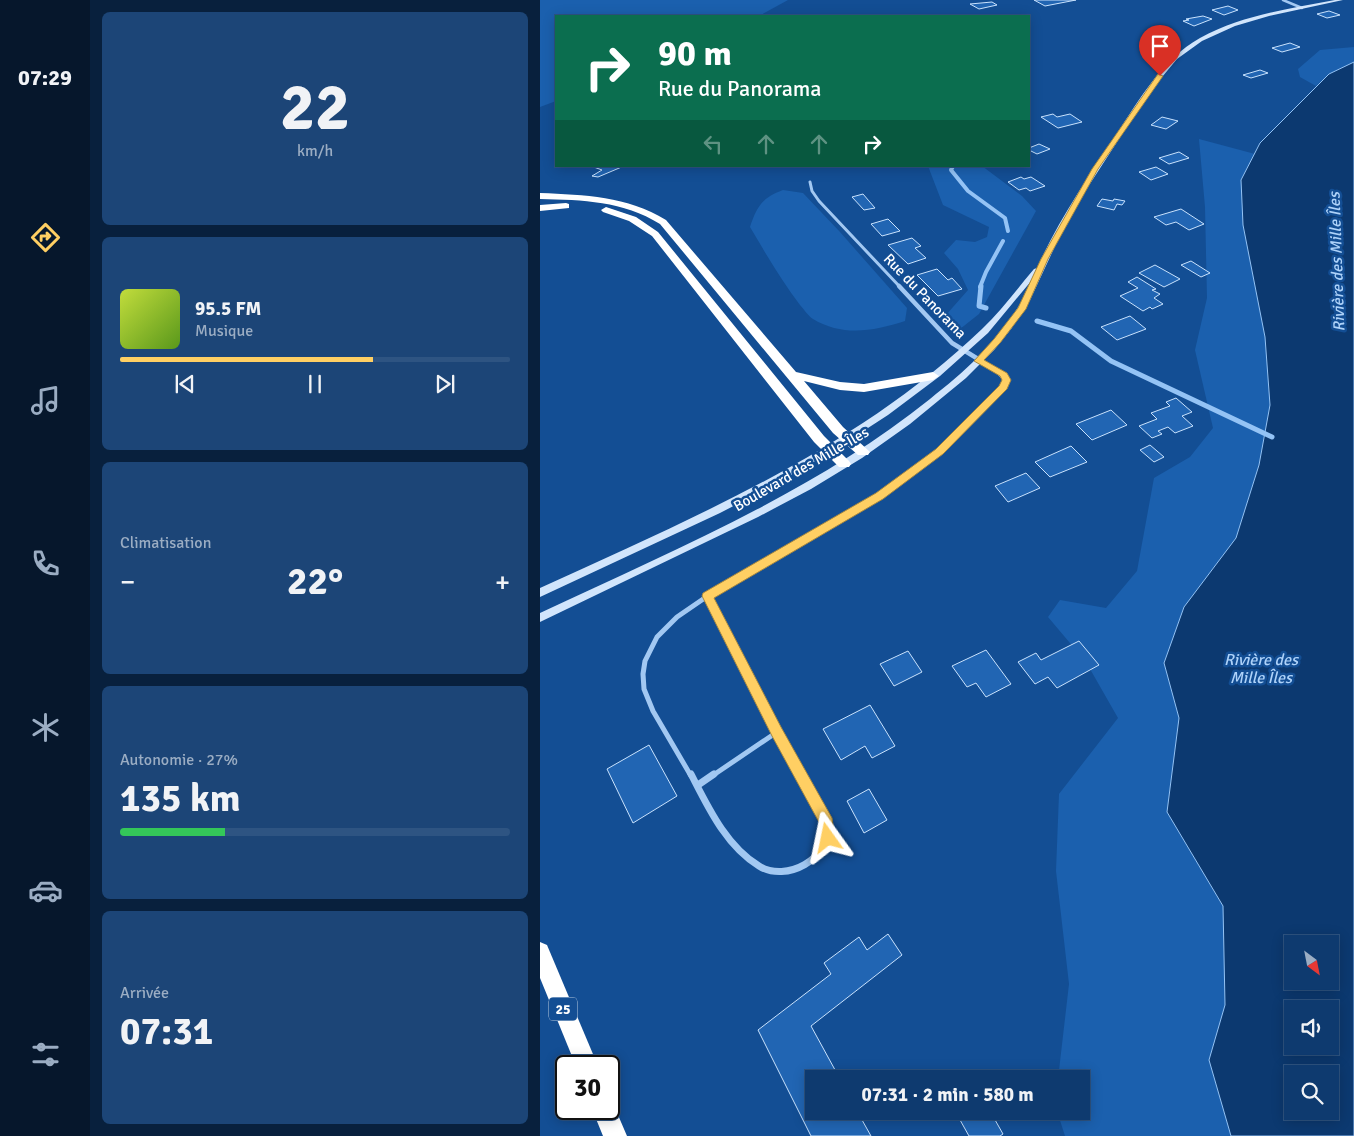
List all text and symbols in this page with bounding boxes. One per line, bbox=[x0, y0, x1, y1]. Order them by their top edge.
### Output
pin bbox=[1139, 25, 1181, 76]
text: 90 m bbox=[658, 32, 732, 75]
icon: arrive bbox=[1146, 32, 1174, 60]
icon: right bbox=[575, 35, 640, 100]
text: 07:29 bbox=[18, 64, 72, 91]
text: 22 bbox=[280, 68, 350, 148]
text: Rue du Panorama bbox=[658, 75, 821, 102]
icon: left bbox=[699, 130, 727, 158]
icon: ahead bbox=[752, 130, 780, 158]
icon: ahead bbox=[805, 130, 833, 158]
icon: right bbox=[858, 130, 886, 158]
text: km/h bbox=[297, 141, 333, 161]
water label: Rivière des Mille Îles bbox=[1325, 190, 1349, 332]
icon: directions bbox=[28, 220, 63, 255]
street label: Rue du Panorama bbox=[880, 250, 970, 342]
text: 95.5 FM bbox=[195, 297, 261, 321]
text: Musique bbox=[195, 321, 253, 341]
icon: previous bbox=[171, 370, 199, 398]
icon: pause bbox=[301, 370, 329, 398]
icon: next bbox=[431, 370, 459, 398]
icon: music bbox=[28, 383, 63, 418]
street label: Boulevard des Mille-Îles bbox=[730, 423, 872, 515]
text: Climatisation bbox=[120, 533, 211, 553]
icon: phone bbox=[28, 546, 63, 581]
text: 22° bbox=[287, 558, 343, 605]
text: − bbox=[120, 565, 135, 599]
text: + bbox=[495, 565, 510, 599]
water label: Rivière des Mille Îles bbox=[1224, 650, 1300, 688]
icon: climate bbox=[28, 710, 63, 745]
text: Autonomie · 27% bbox=[120, 750, 238, 770]
text: 135 km bbox=[120, 775, 241, 822]
position arrow bbox=[801, 811, 853, 863]
icon: car bbox=[28, 873, 63, 908]
north arrow bbox=[1284, 935, 1339, 990]
map controls bbox=[1284, 935, 1339, 1120]
text: Arrivée bbox=[120, 983, 169, 1003]
road number: 25 bbox=[549, 998, 577, 1021]
button: sound bbox=[1284, 1000, 1339, 1055]
text: 07:31 bbox=[120, 1008, 213, 1055]
icon: filters bbox=[28, 1037, 63, 1072]
speed limit sign: 30 bbox=[555, 1055, 620, 1120]
button: search bbox=[1284, 1065, 1339, 1120]
text: 07:31 · 2 min · 580 m bbox=[861, 1083, 1034, 1107]

